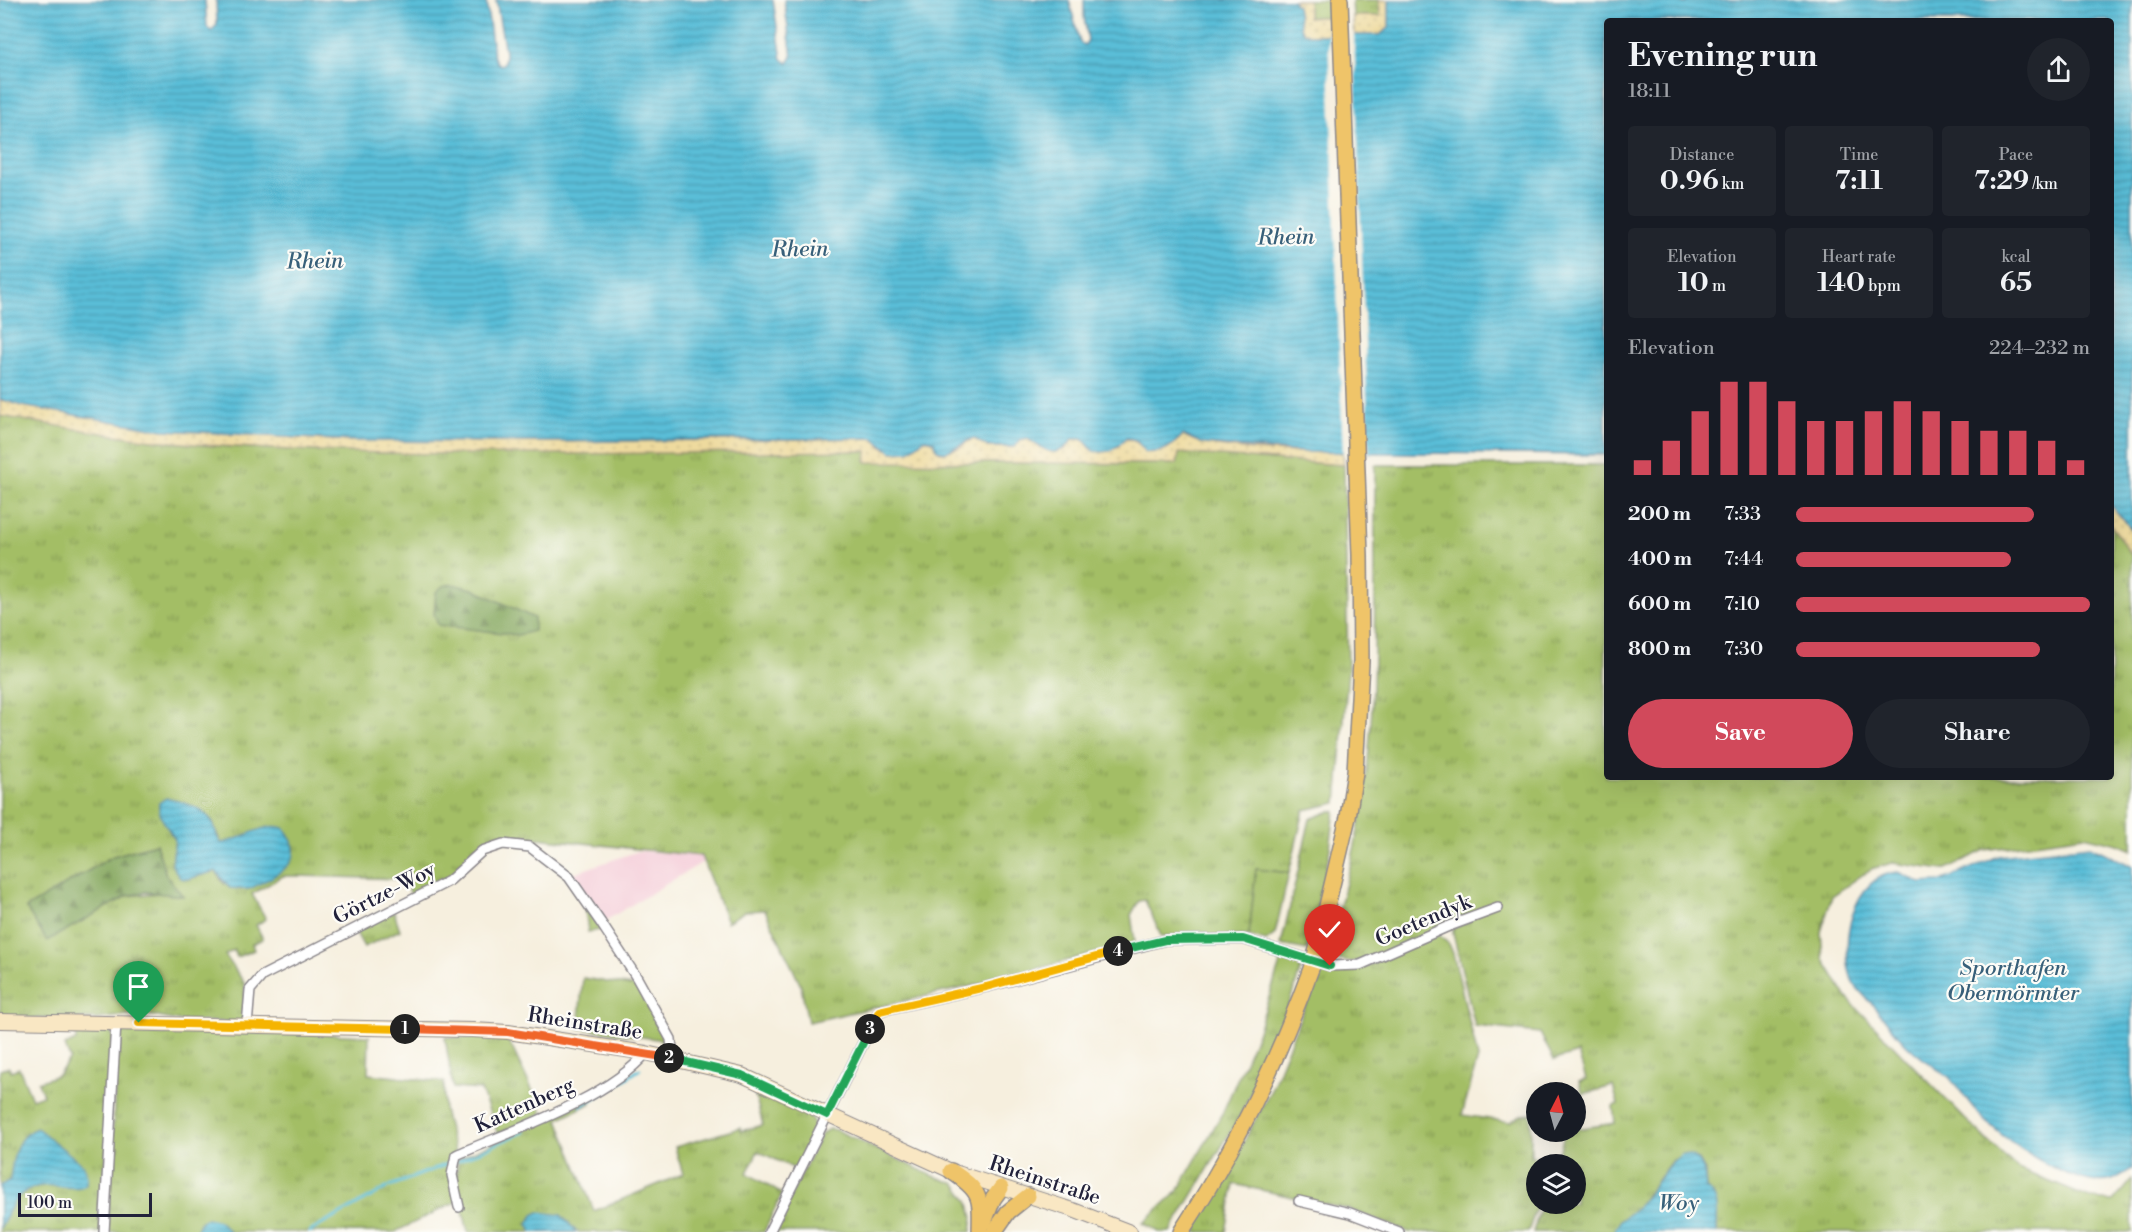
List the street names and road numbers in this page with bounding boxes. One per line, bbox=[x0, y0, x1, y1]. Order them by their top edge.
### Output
street label: Görtze-Woy bbox=[329, 857, 441, 931]
street label: Goetendyk bbox=[1372, 889, 1476, 953]
street label: Rheinstraße bbox=[526, 1002, 644, 1046]
street label: Kattenberg bbox=[470, 1072, 579, 1140]
street label: Rheinstraße bbox=[986, 1151, 1104, 1211]

